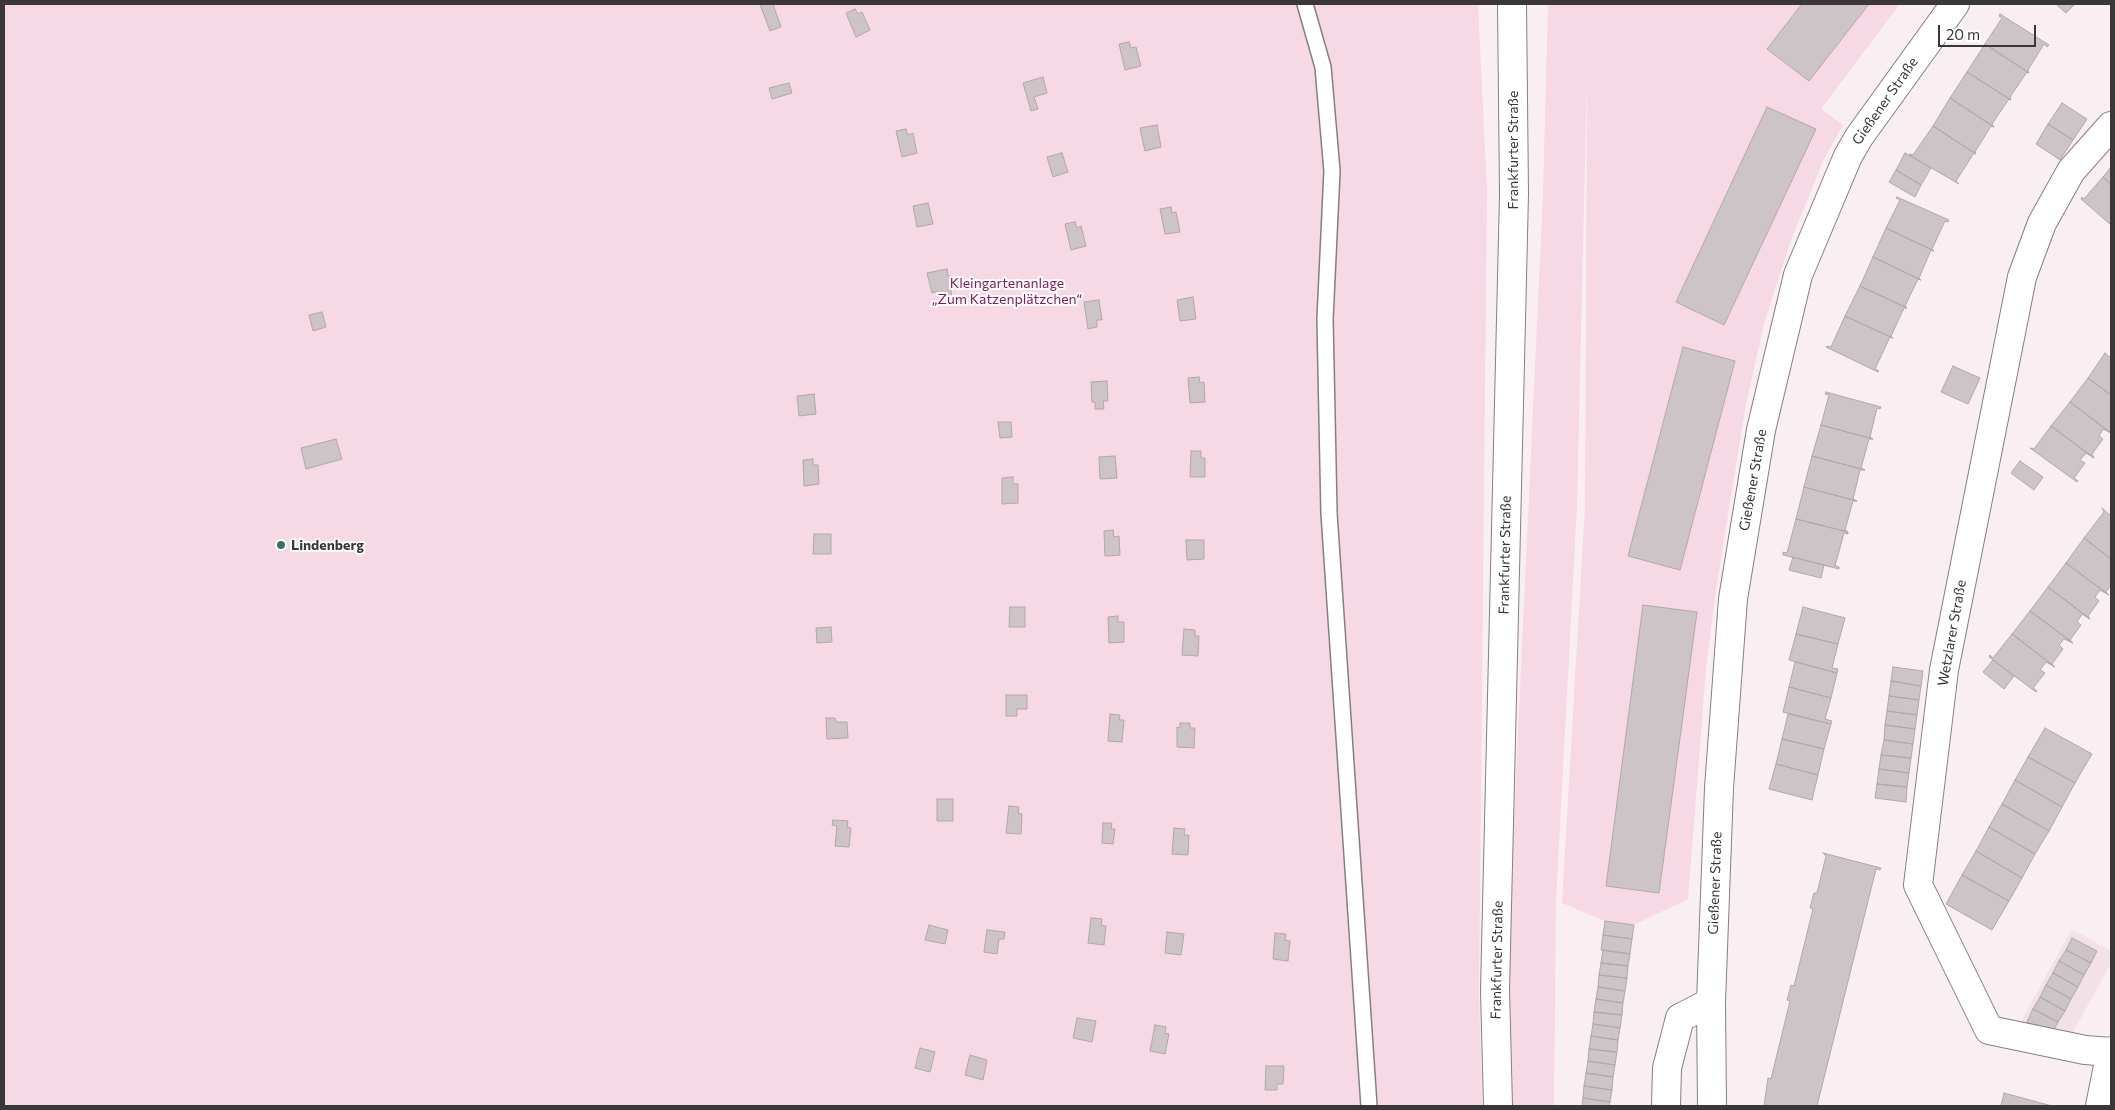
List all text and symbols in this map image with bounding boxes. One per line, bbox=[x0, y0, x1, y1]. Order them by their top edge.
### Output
scale bar bbox=[1940, 15, 2038, 47]
text: 20 m bbox=[1946, 25, 1980, 43]
street label: Gießener Straße bbox=[1849, 54, 1921, 148]
street label: Frankfurter Straße bbox=[1505, 91, 1521, 209]
park label: Kleingartenanlage „Zum Katzenplätzchen“ bbox=[932, 275, 1082, 308]
street label: Gießener Straße bbox=[1736, 428, 1770, 532]
street label: Frankfurter Straße bbox=[1496, 495, 1514, 615]
place label: Lindenberg bbox=[291, 537, 364, 553]
marker: Lindenberg bbox=[275, 539, 287, 551]
street label: Wetzlarer Straße bbox=[1934, 579, 1970, 687]
street label: Gießener Straße bbox=[1705, 831, 1725, 935]
street label: Frankfurter Straße bbox=[1488, 900, 1506, 1020]

